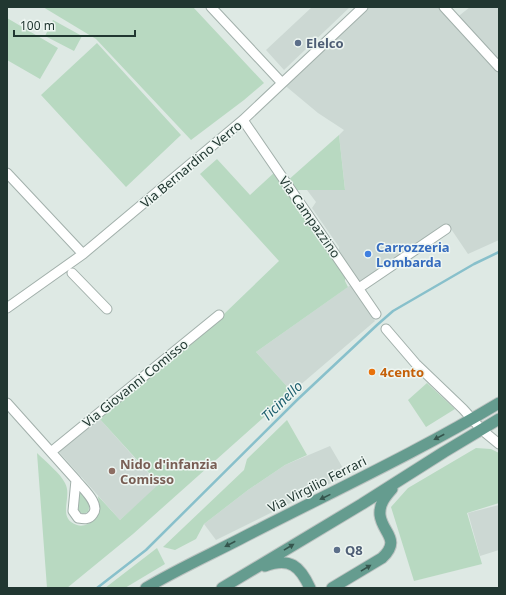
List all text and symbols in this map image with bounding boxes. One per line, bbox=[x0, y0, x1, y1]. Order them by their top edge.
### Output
scale bar bbox=[14, 12, 135, 38]
text: 100 m bbox=[20, 17, 55, 34]
place label: Elelco bbox=[306, 34, 344, 52]
marker: Elelco bbox=[293, 38, 303, 48]
street label: Via Bernardino Verro bbox=[136, 116, 246, 212]
street label: Via Campazzino bbox=[275, 172, 345, 262]
place label: Carrozzeria Lombarda bbox=[376, 238, 450, 271]
marker: Carrozzeria Lombarda bbox=[363, 249, 373, 259]
street label: Via Giovanni Comisso bbox=[78, 335, 192, 431]
place label: 4cento bbox=[380, 363, 424, 381]
marker: 4cento bbox=[367, 367, 377, 377]
water label: Ticinello bbox=[257, 376, 307, 425]
one-way arrow bbox=[433, 434, 444, 440]
street label: Via Virgilio Ferrari bbox=[265, 451, 369, 517]
place label: Nido d'infanzia Comisso bbox=[120, 455, 218, 488]
marker: Nido d'infanzia Comisso bbox=[107, 466, 117, 476]
one-way arrow bbox=[319, 494, 330, 500]
one-way arrow bbox=[224, 541, 235, 547]
place label: Q8 bbox=[345, 541, 363, 559]
one-way arrow bbox=[283, 544, 295, 551]
marker: Q8 bbox=[332, 545, 342, 555]
one-way arrow bbox=[360, 564, 371, 571]

